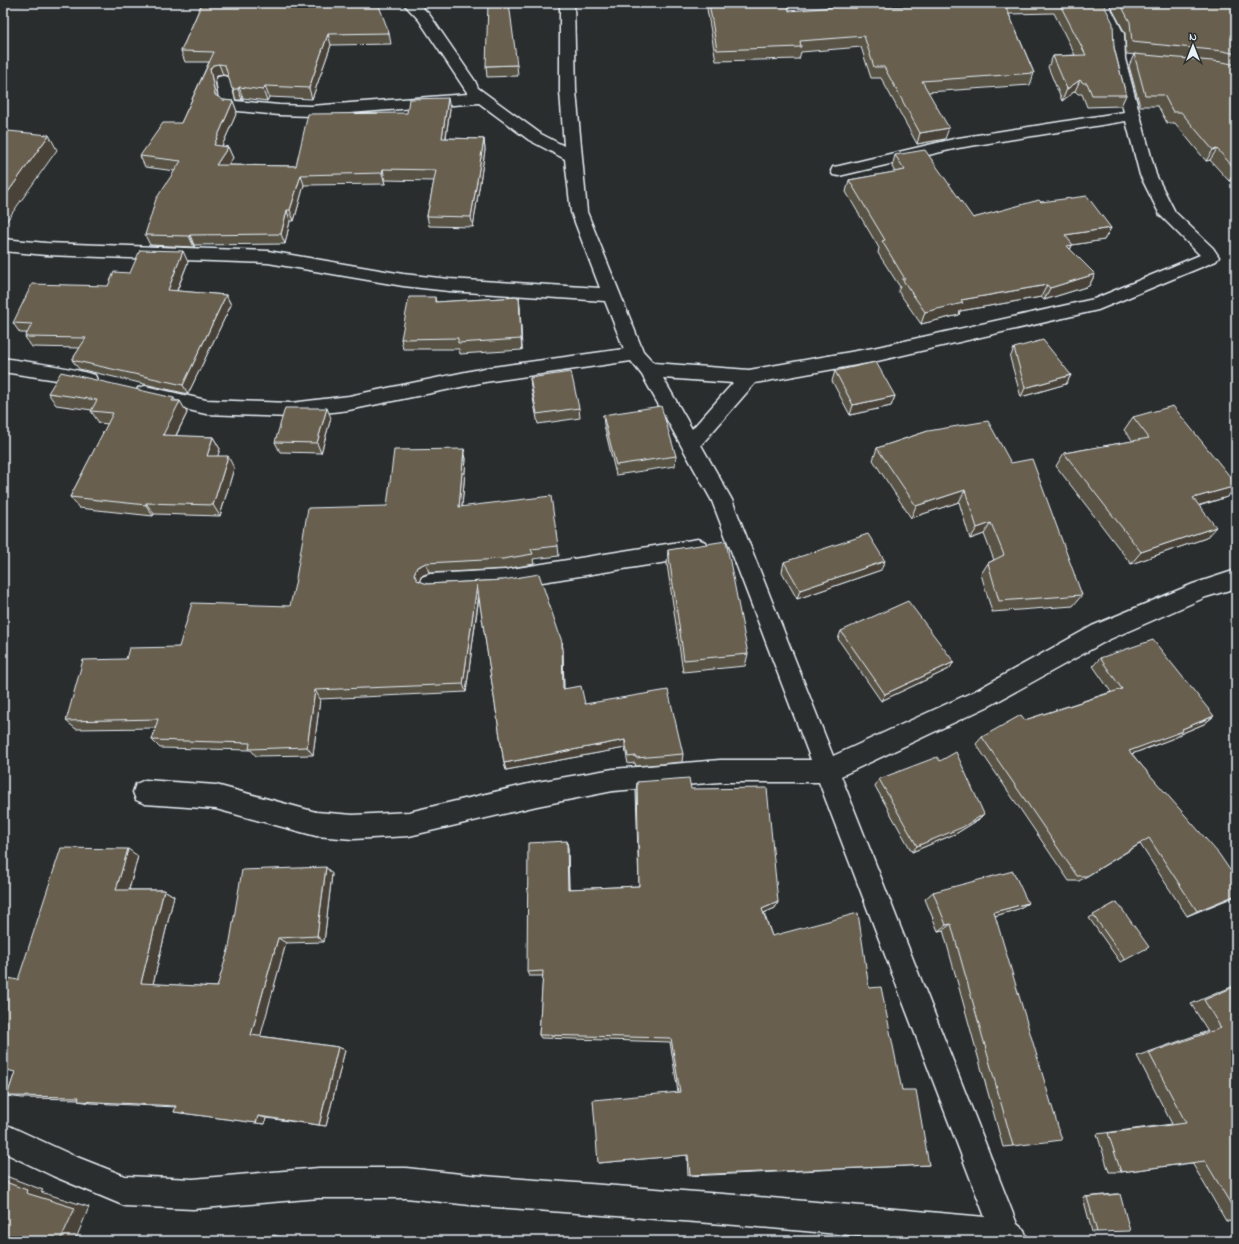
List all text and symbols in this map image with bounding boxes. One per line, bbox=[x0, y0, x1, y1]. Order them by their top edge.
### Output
north arrow bbox=[1173, 26, 1213, 66]
text: N bbox=[1189, 29, 1197, 45]

